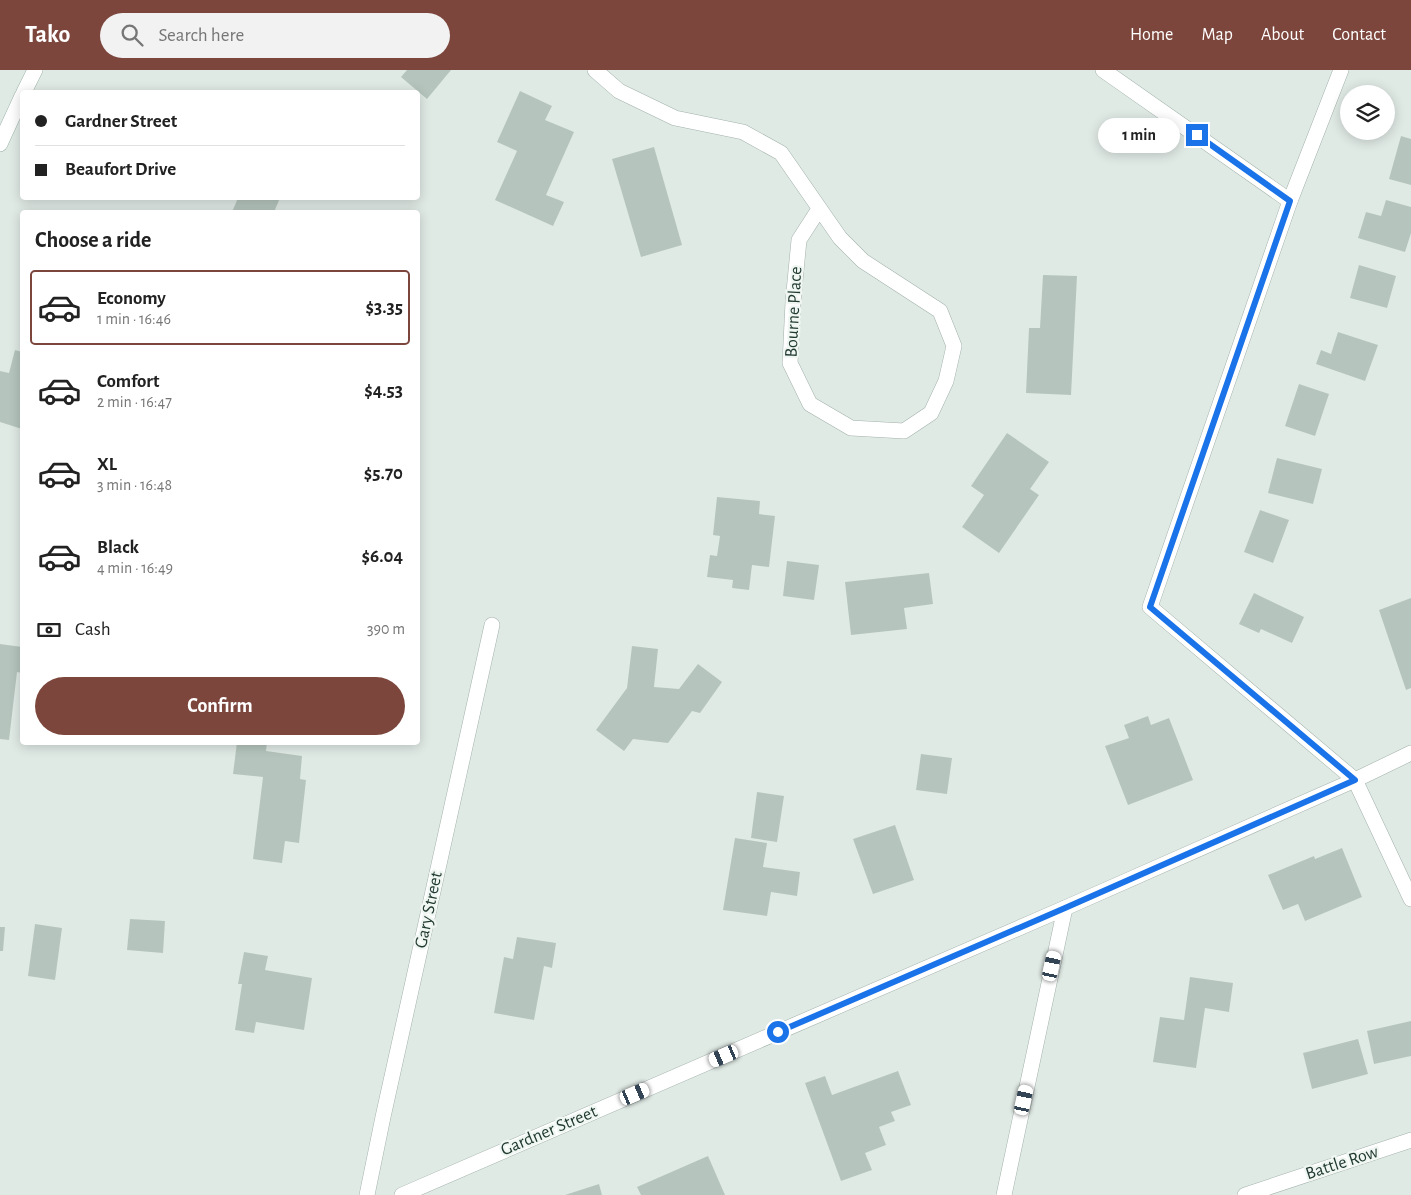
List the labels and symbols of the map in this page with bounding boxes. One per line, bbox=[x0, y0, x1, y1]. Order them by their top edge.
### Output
callout: 1 min bbox=[1097, 118, 1180, 152]
route end bbox=[1186, 124, 1208, 146]
street label: Bourne Place bbox=[783, 266, 805, 358]
street label: Gary Street bbox=[412, 870, 446, 950]
car bbox=[1041, 950, 1062, 982]
route start bbox=[767, 1021, 789, 1043]
car bbox=[707, 1043, 740, 1069]
car bbox=[618, 1081, 651, 1107]
car bbox=[1013, 1084, 1034, 1116]
street label: Gardner Street bbox=[498, 1103, 600, 1159]
street label: Battle Row bbox=[1303, 1143, 1381, 1183]

